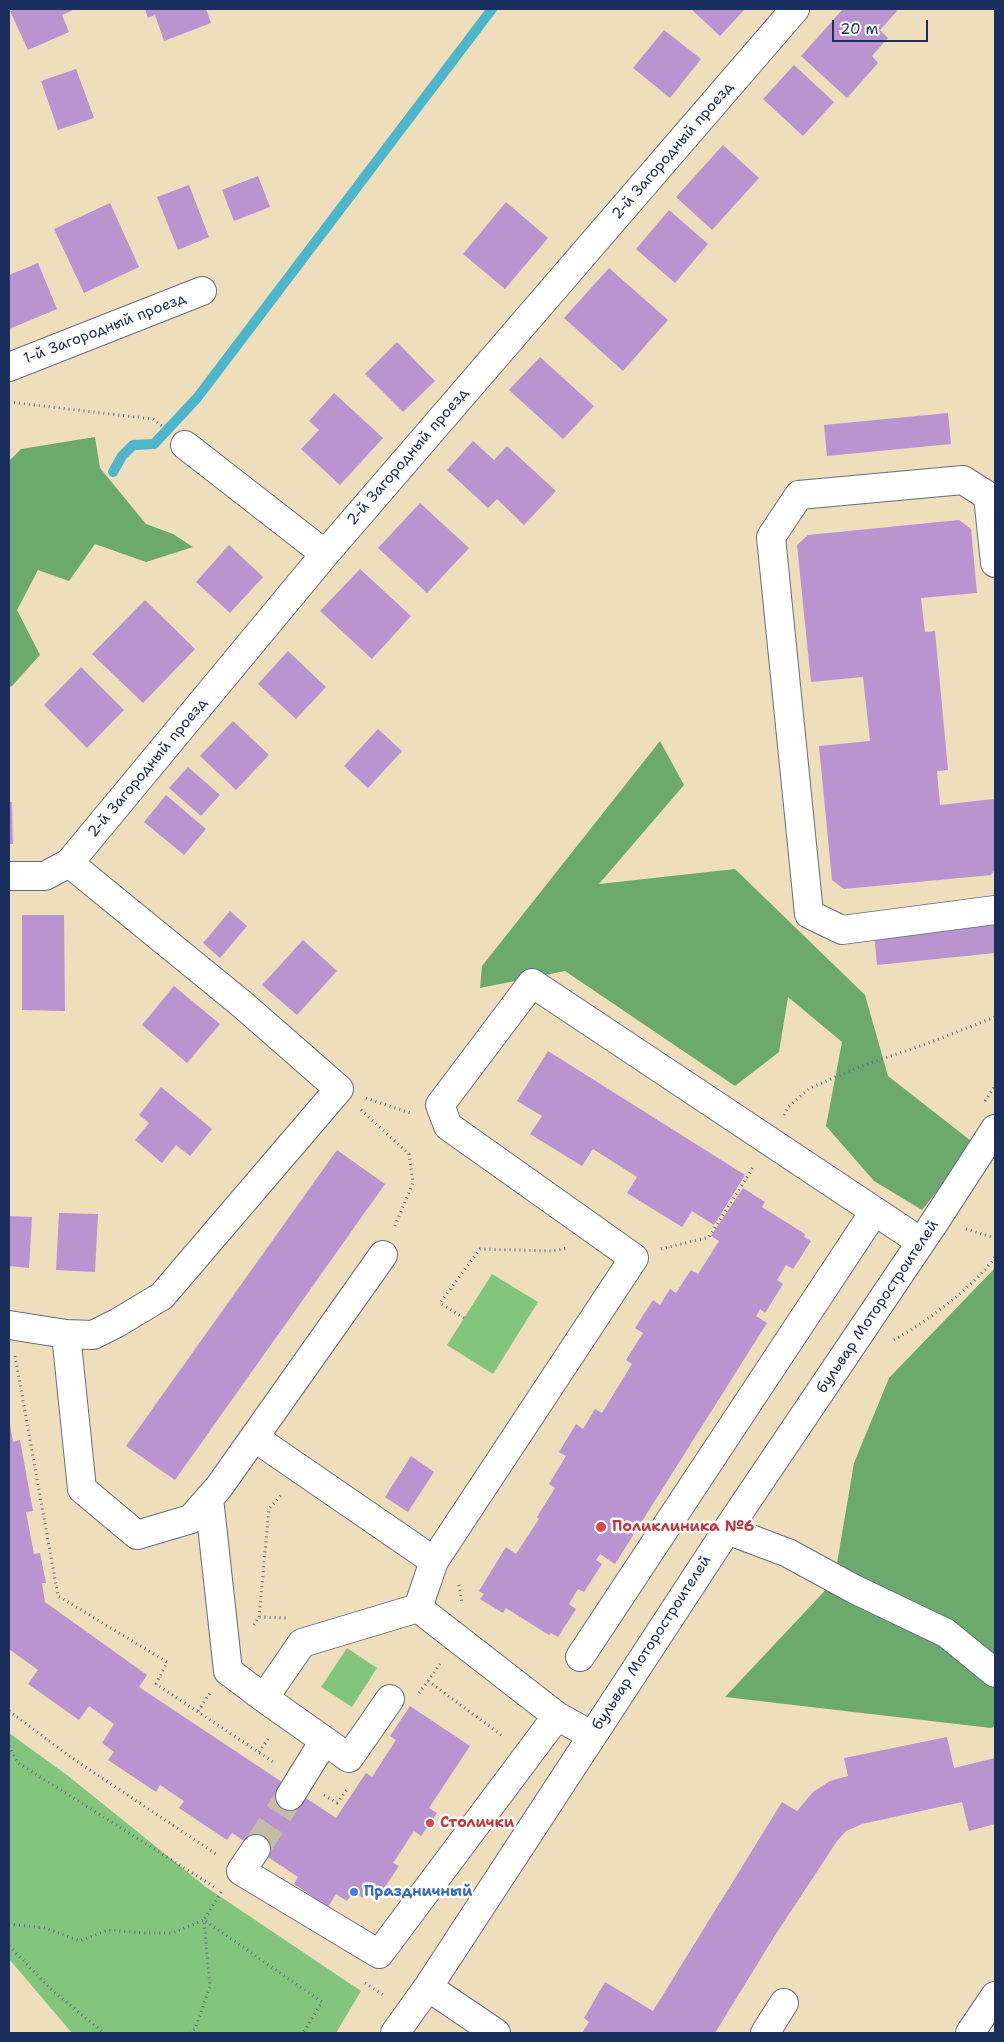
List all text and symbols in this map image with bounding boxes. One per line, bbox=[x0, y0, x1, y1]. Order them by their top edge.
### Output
scale bar bbox=[834, 10, 930, 42]
text: 20 m bbox=[840, 19, 879, 39]
street label: 2-й Загородный проезд bbox=[608, 79, 738, 223]
street label: 1-й Загородный проезд bbox=[21, 290, 189, 368]
street label: 2-й Загородный проезд bbox=[343, 385, 473, 529]
street label: 2-й Загородный проезд bbox=[84, 695, 212, 841]
street label: бульвар Моторостроителей bbox=[813, 1217, 943, 1397]
place label: Поликлиника №6 bbox=[612, 1518, 754, 1536]
marker: Поликлиника №6 bbox=[594, 1520, 608, 1534]
street label: бульвар Моторостроителей bbox=[589, 1552, 715, 1734]
place label: Столички bbox=[440, 1814, 514, 1832]
marker: Столички bbox=[424, 1817, 436, 1829]
place label: Праздничный bbox=[364, 1883, 472, 1901]
marker: Праздничный bbox=[348, 1886, 360, 1898]

